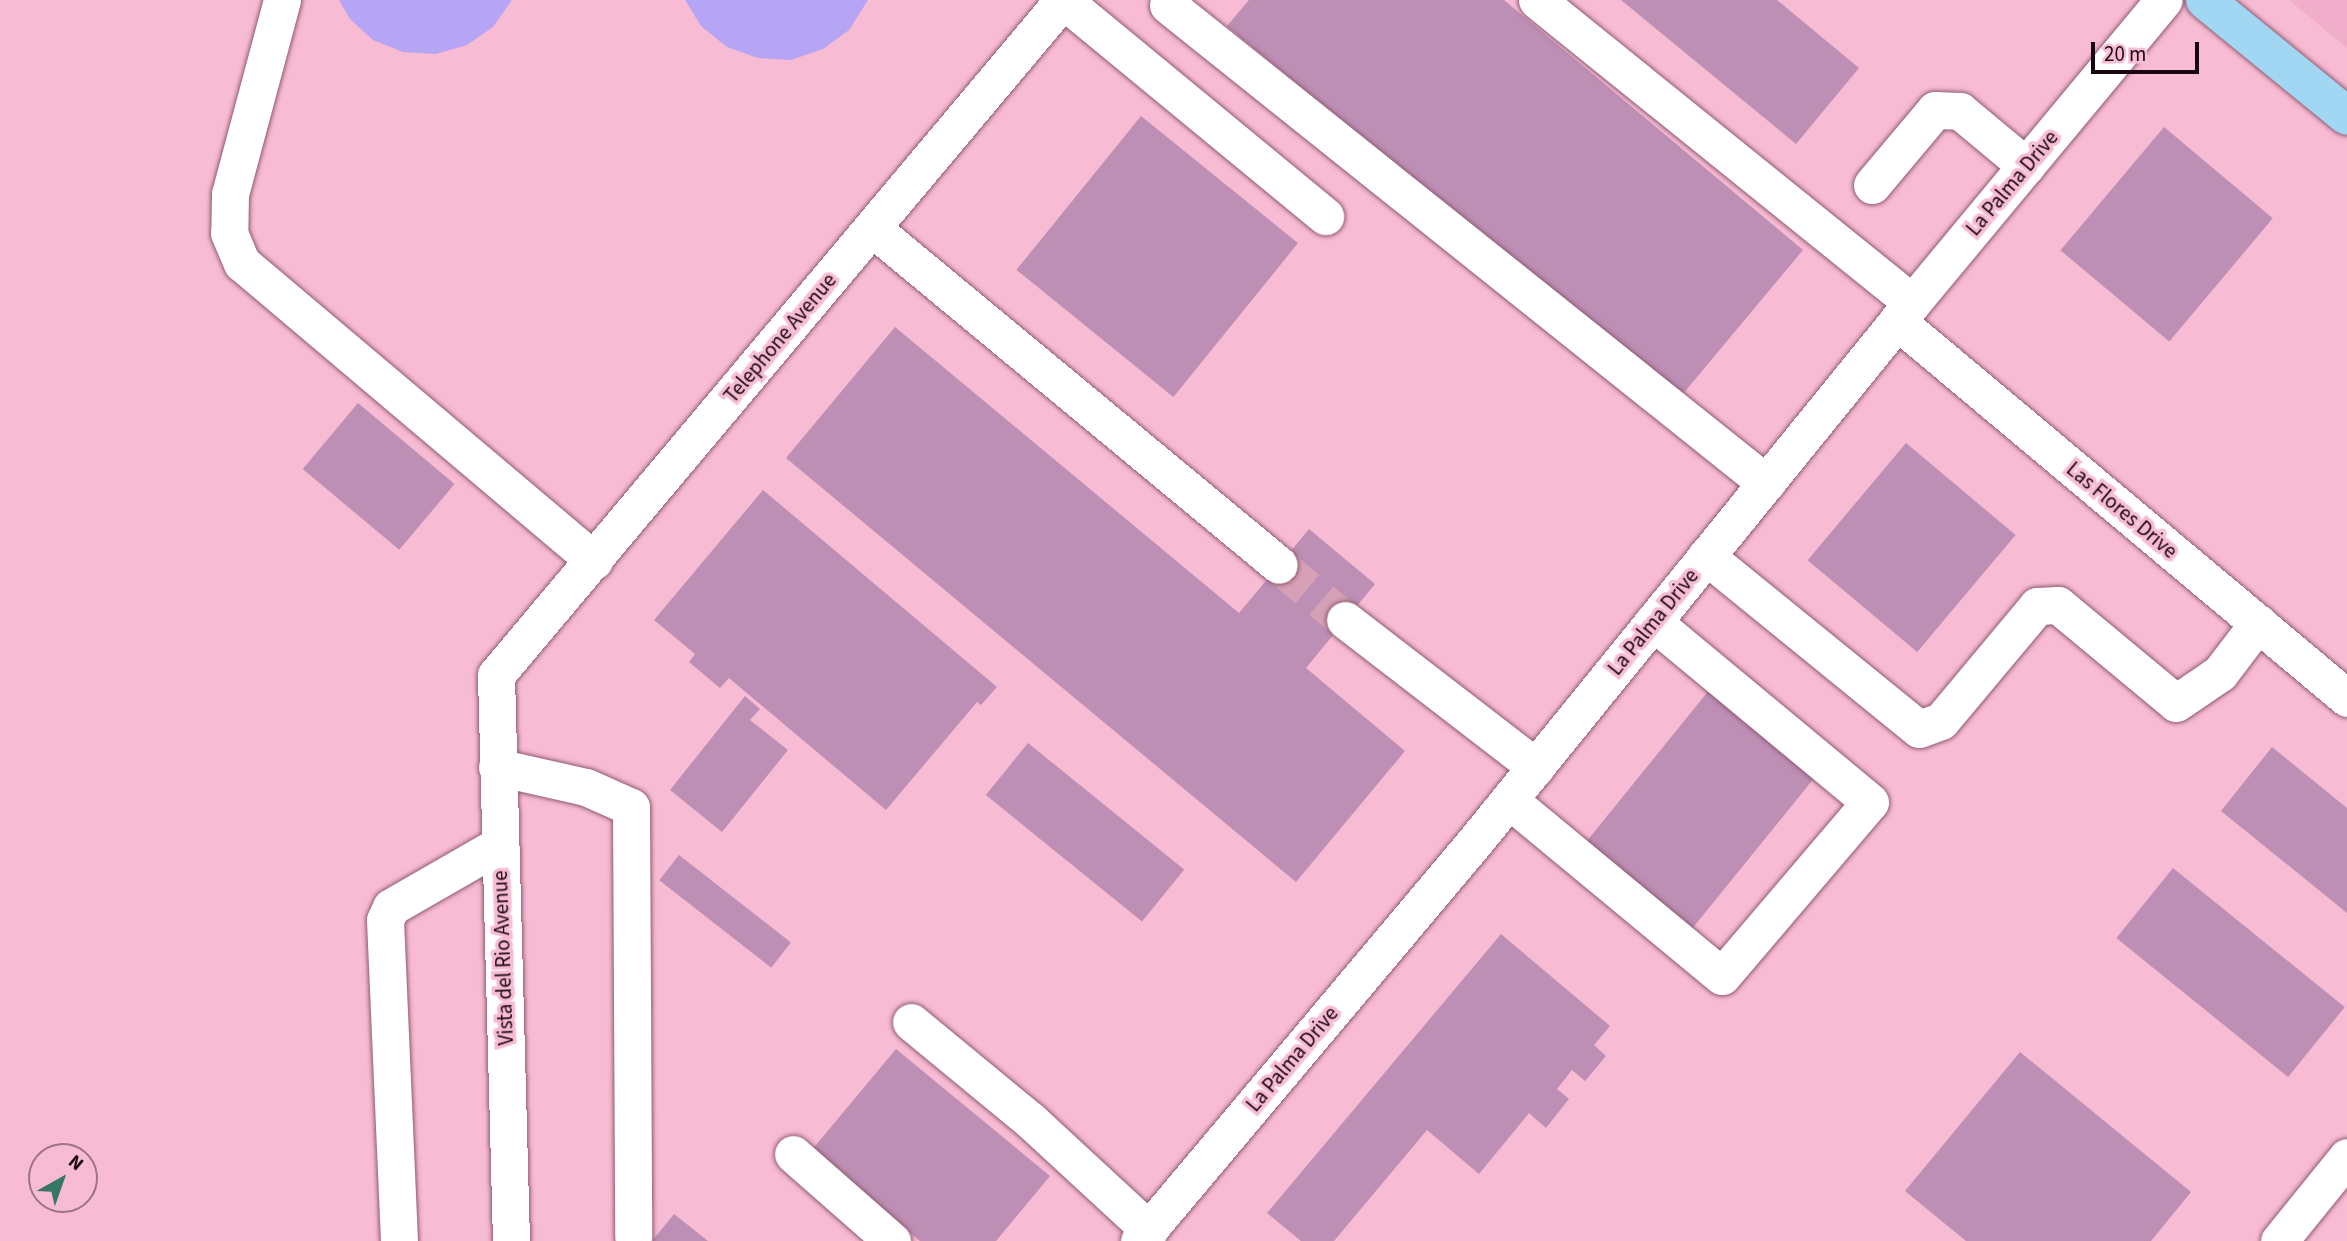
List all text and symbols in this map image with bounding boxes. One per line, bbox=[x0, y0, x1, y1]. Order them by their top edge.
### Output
scale bar bbox=[2095, 28, 2204, 72]
text: 20 m bbox=[2104, 39, 2146, 69]
street label: La Palma Drive bbox=[1961, 125, 2063, 241]
street label: Telephone Avenue bbox=[718, 268, 842, 408]
street label: Las Flores Drive bbox=[2061, 456, 2183, 564]
street label: La Palma Drive bbox=[1602, 564, 1704, 680]
street label: Vista del Rio Avenue bbox=[487, 870, 519, 1046]
street label: La Palma Drive bbox=[1241, 1001, 1343, 1117]
north arrow bbox=[28, 1143, 98, 1213]
text: N bbox=[62, 1149, 89, 1177]

